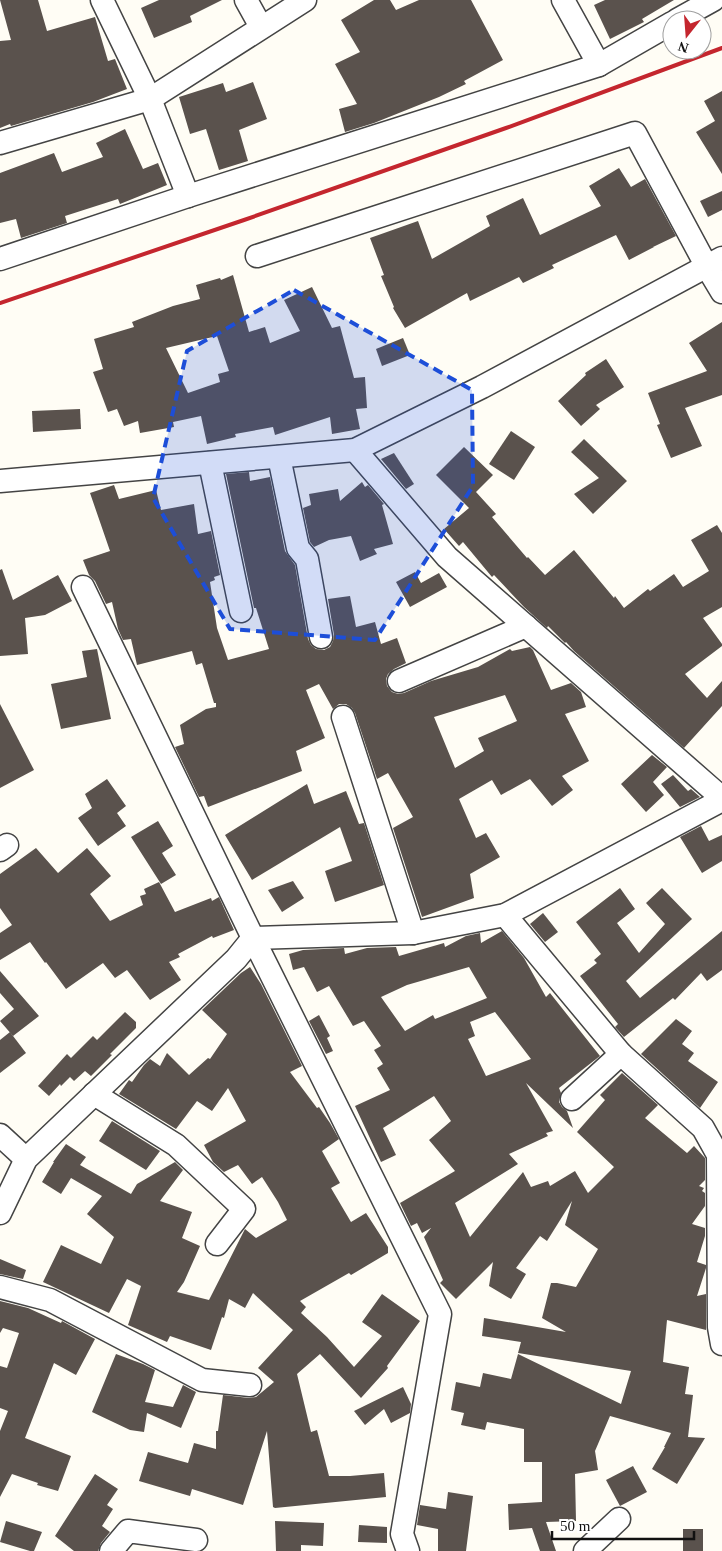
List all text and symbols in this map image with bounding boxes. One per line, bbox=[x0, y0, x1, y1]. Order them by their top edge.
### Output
north arrow bbox=[662, 10, 712, 60]
text: N bbox=[676, 38, 690, 56]
scale bar bbox=[552, 1508, 694, 1540]
text: 50 m bbox=[560, 1518, 591, 1534]

